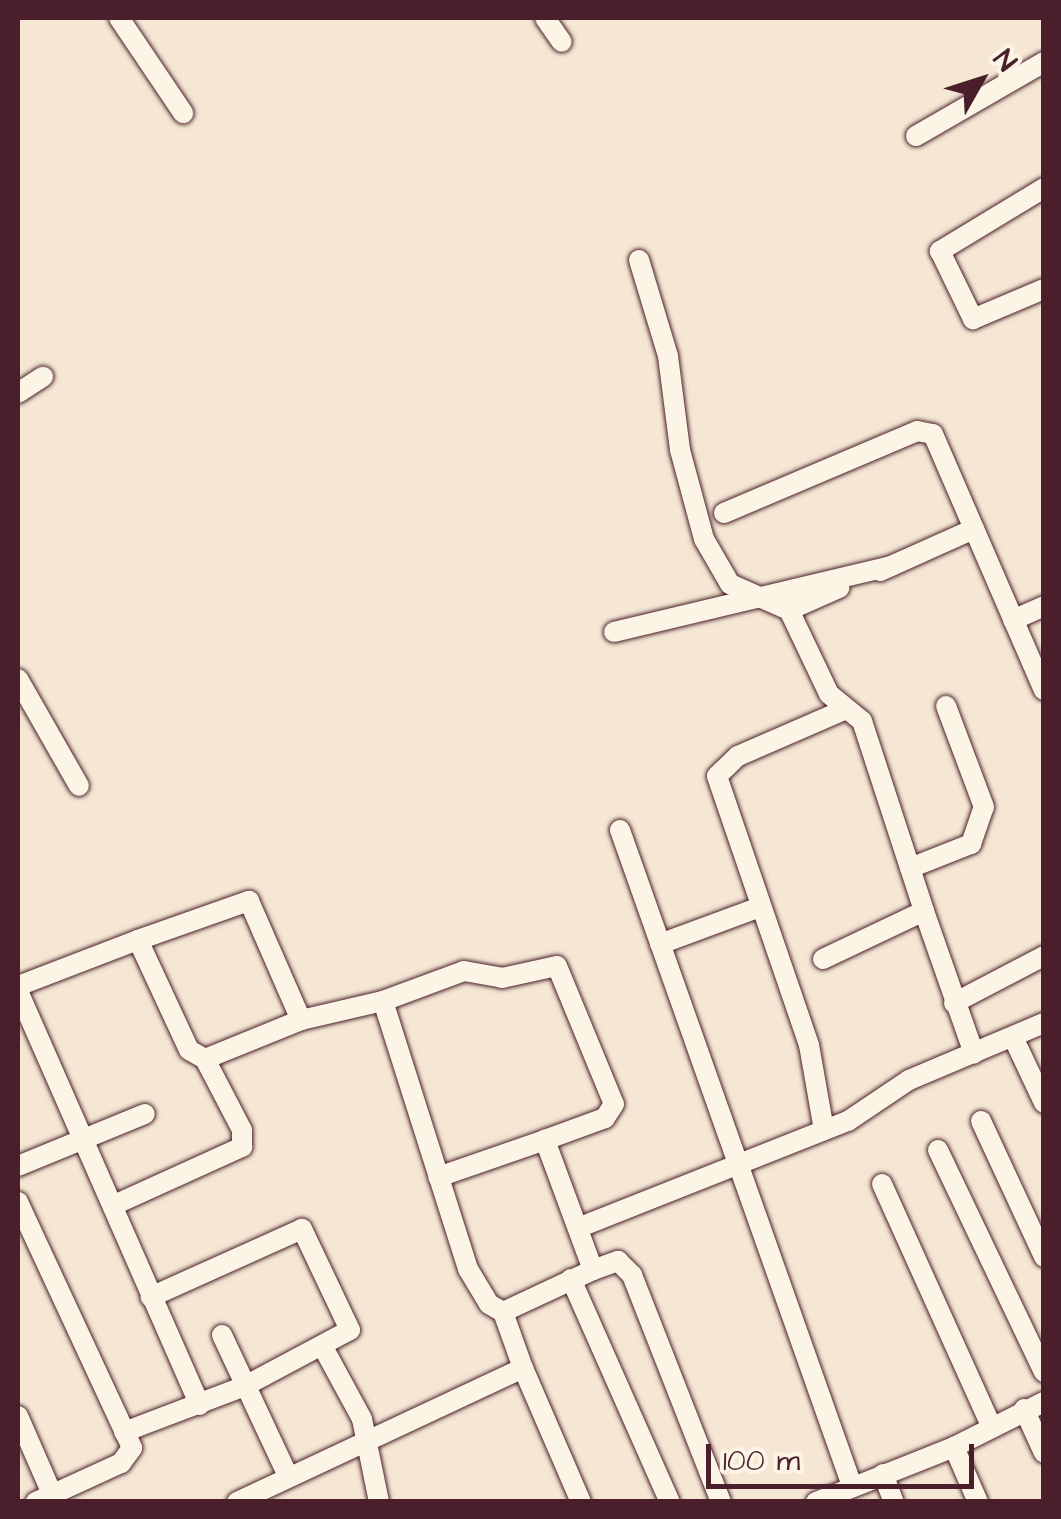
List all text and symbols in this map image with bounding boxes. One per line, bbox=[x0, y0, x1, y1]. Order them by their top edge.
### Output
north arrow bbox=[931, 30, 1031, 130]
text: N bbox=[984, 42, 1025, 80]
scale bar bbox=[711, 1424, 978, 1486]
text: 100 m bbox=[723, 1440, 800, 1482]

